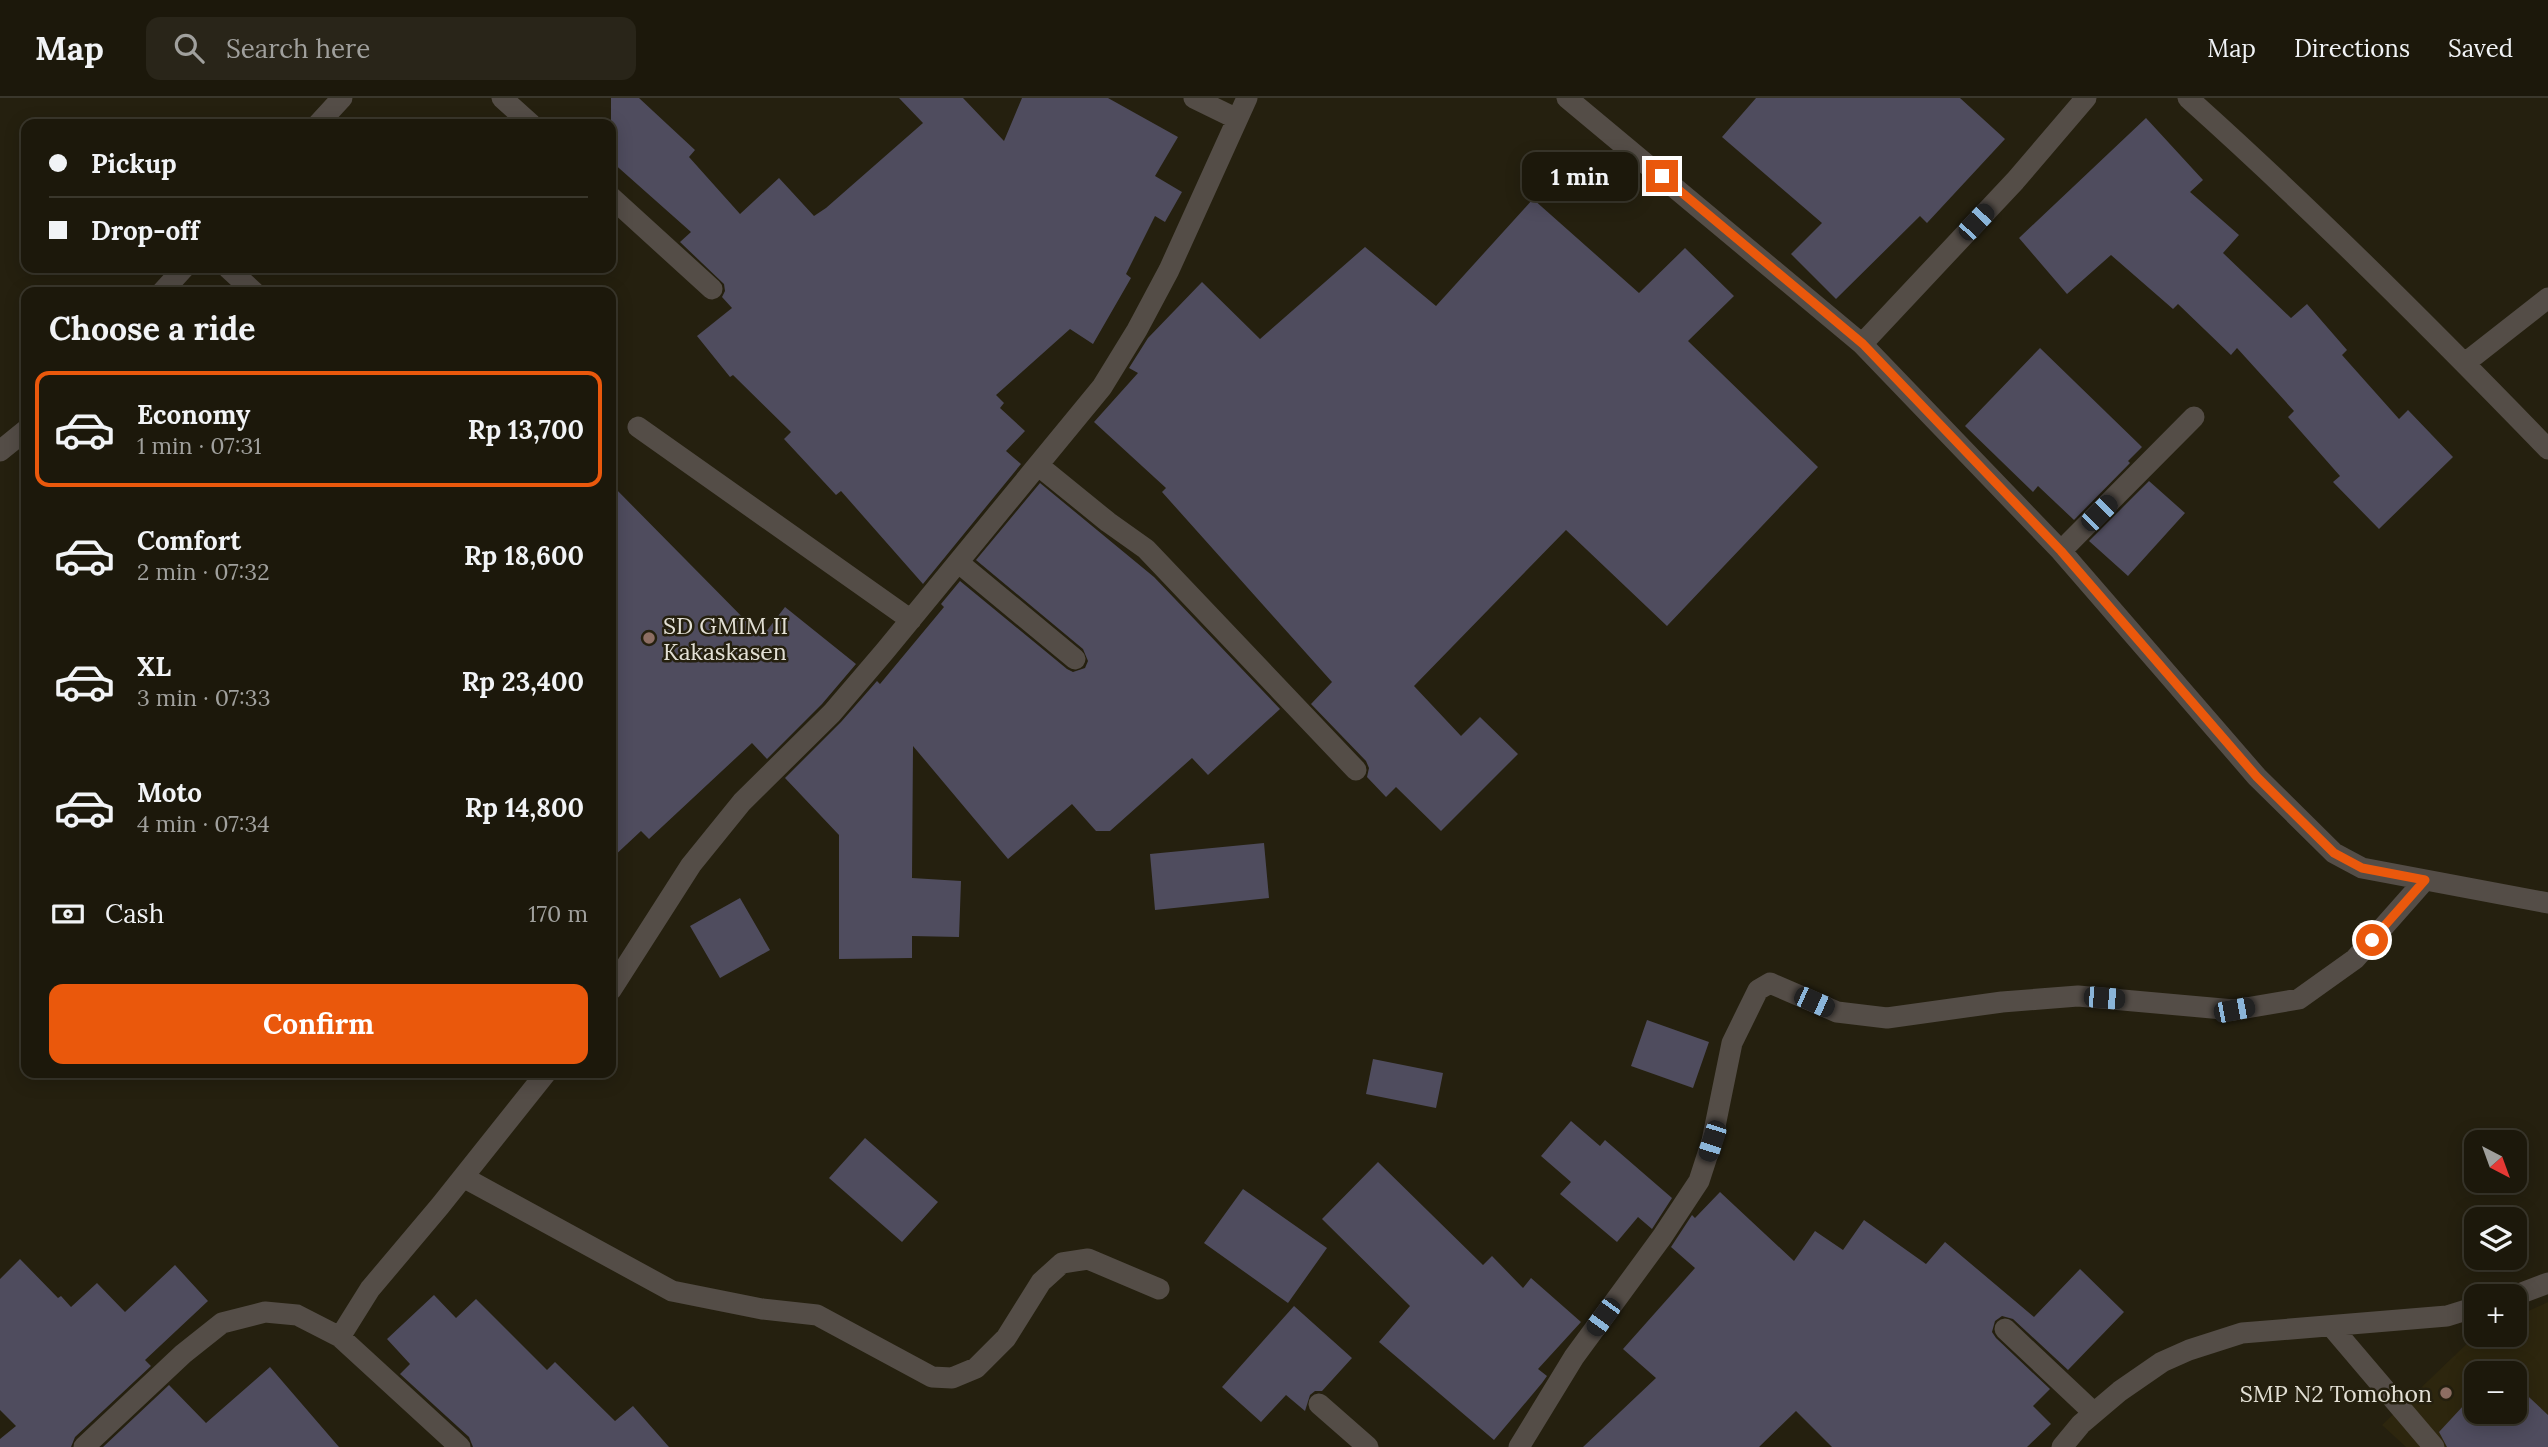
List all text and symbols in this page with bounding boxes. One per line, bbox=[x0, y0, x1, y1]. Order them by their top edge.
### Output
search box bbox=[146, 17, 636, 80]
text: Map bbox=[35, 27, 104, 69]
icon: search bbox=[170, 29, 208, 67]
text: Search here bbox=[226, 32, 370, 65]
text: Map bbox=[2207, 33, 2256, 64]
text: Directions bbox=[2294, 33, 2410, 64]
text: Saved bbox=[2448, 33, 2513, 64]
text: Pickup bbox=[91, 147, 177, 180]
callout: 1 min bbox=[1522, 152, 1638, 200]
route end bbox=[1646, 160, 1678, 192]
text: 1 min bbox=[1551, 162, 1609, 191]
car bbox=[1954, 199, 1999, 245]
text: Drop-off bbox=[91, 214, 199, 247]
text: Choose a ride bbox=[49, 308, 256, 349]
icon: car bbox=[53, 398, 116, 461]
text: Economy bbox=[137, 398, 250, 431]
text: Rp 13,700 bbox=[468, 413, 584, 446]
text: 1 min · 07:31 bbox=[137, 431, 262, 460]
car bbox=[2077, 491, 2122, 535]
icon: car bbox=[53, 524, 116, 587]
text: Comfort bbox=[137, 524, 241, 557]
text: Rp 18,600 bbox=[464, 539, 584, 572]
text: 2 min · 07:32 bbox=[137, 557, 270, 586]
place label: SD GMIM II Kakaskasen bbox=[663, 611, 788, 666]
marker: SD GMIM II Kakaskasen bbox=[641, 630, 657, 646]
icon: car bbox=[53, 650, 116, 713]
text: XL bbox=[137, 650, 171, 683]
text: Rp 23,400 bbox=[462, 665, 584, 698]
text: 3 min · 07:33 bbox=[137, 683, 270, 712]
icon: car bbox=[53, 776, 116, 839]
text: Moto bbox=[137, 776, 202, 809]
text: Rp 14,800 bbox=[465, 791, 584, 824]
text: 4 min · 07:34 bbox=[137, 809, 270, 838]
icon: cash bbox=[49, 895, 87, 933]
text: Cash bbox=[105, 897, 164, 930]
text: 170 m bbox=[528, 899, 588, 928]
route start bbox=[2356, 924, 2388, 956]
button: Confirm bbox=[49, 984, 588, 1064]
car bbox=[1791, 984, 1838, 1020]
car bbox=[2083, 986, 2126, 1010]
car bbox=[2212, 996, 2257, 1024]
car bbox=[1696, 1118, 1729, 1164]
north arrow bbox=[2464, 1130, 2527, 1194]
map controls bbox=[2464, 1130, 2527, 1424]
button: layers bbox=[2464, 1207, 2527, 1270]
button: + bbox=[2464, 1284, 2527, 1347]
car bbox=[1583, 1294, 1624, 1340]
button: − bbox=[2464, 1361, 2527, 1424]
place label: SMP N2 Tomohon bbox=[2240, 1379, 2432, 1408]
marker: SMP N2 Tomohon bbox=[2438, 1385, 2454, 1401]

